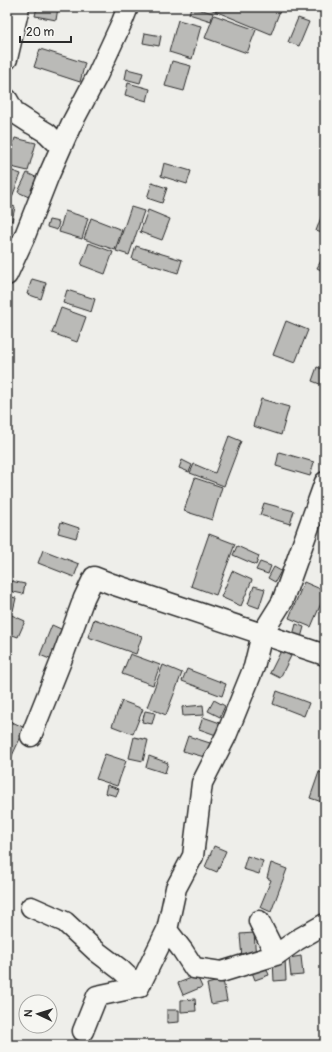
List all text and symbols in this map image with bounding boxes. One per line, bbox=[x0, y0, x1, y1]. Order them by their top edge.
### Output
scale bar bbox=[20, 18, 71, 44]
text: 20 m bbox=[26, 25, 55, 40]
north arrow bbox=[18, 994, 58, 1034]
text: N bbox=[22, 1009, 35, 1018]

